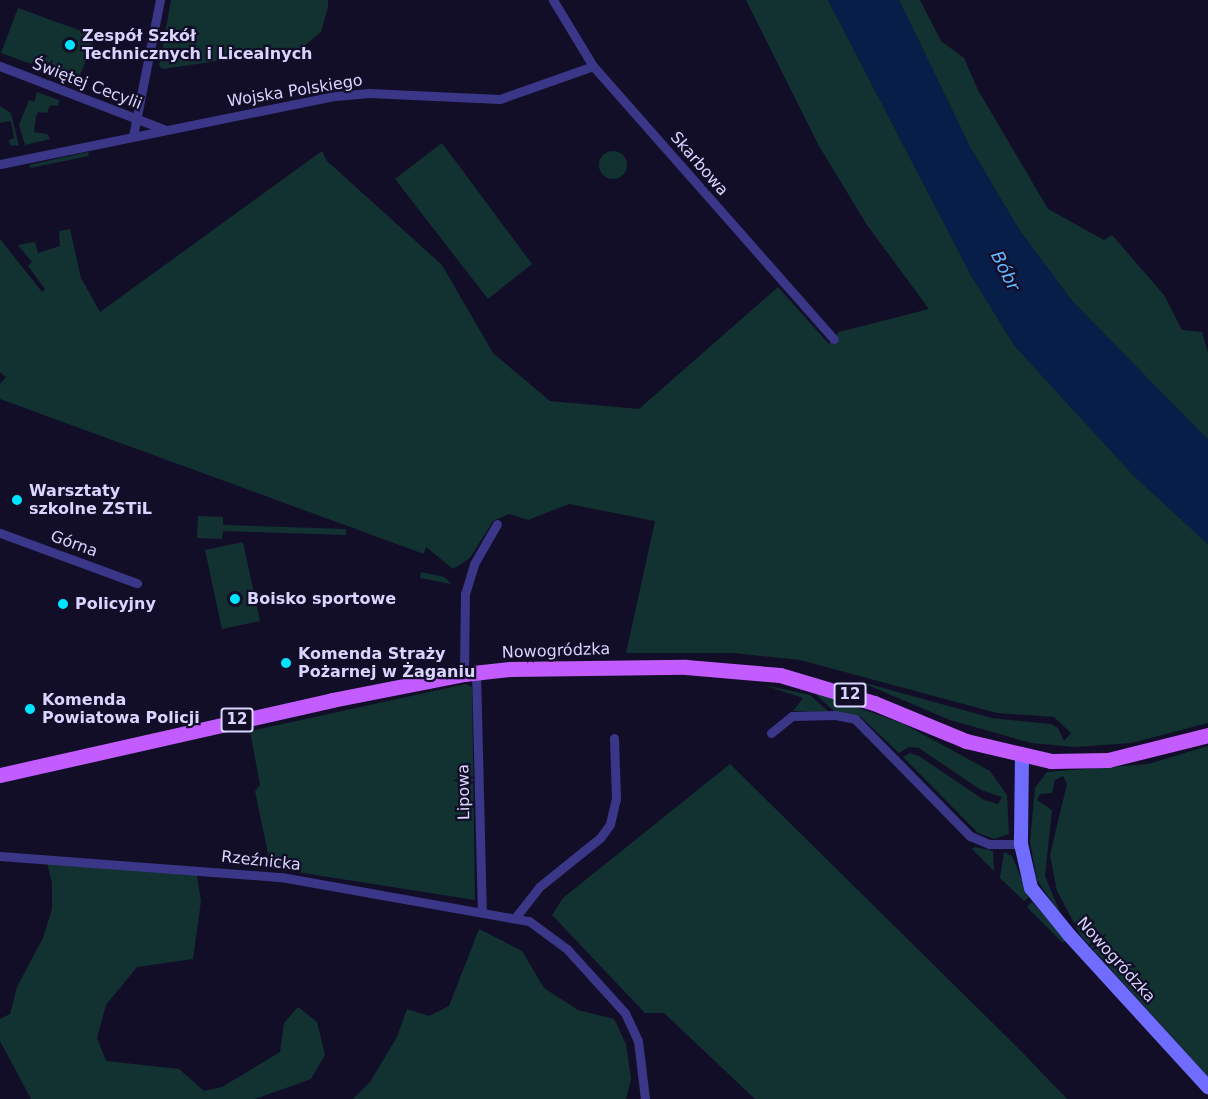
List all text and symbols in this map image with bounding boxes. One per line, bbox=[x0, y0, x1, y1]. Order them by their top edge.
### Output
place label: Zespół Szkół Technicznych i Licealnych bbox=[82, 26, 312, 64]
marker: Zespół Szkół Technicznych i Licealnych bbox=[63, 38, 77, 52]
street label: Świętej Cecylii bbox=[30, 54, 144, 114]
street label: Wojska Polskiego bbox=[226, 71, 364, 111]
street label: Skarbowa bbox=[666, 128, 732, 200]
water label: Bóbr bbox=[986, 247, 1024, 295]
place label: Warsztaty szkolne ZSTiL bbox=[29, 481, 152, 519]
marker: Warsztaty szkolne ZSTiL bbox=[10, 493, 24, 507]
street label: Górna bbox=[48, 527, 100, 561]
place label: Boisko sportowe bbox=[247, 589, 396, 609]
marker: Boisko sportowe bbox=[228, 592, 242, 606]
place label: Policyjny bbox=[75, 594, 156, 614]
marker: Policyjny bbox=[56, 597, 70, 611]
street label: Nowogródzka bbox=[502, 640, 610, 662]
place label: Komenda Straży Pożarnej w Żaganiu bbox=[298, 644, 475, 682]
marker: Komenda Straży Pożarnej w Żaganiu bbox=[279, 656, 293, 670]
road number: 12 bbox=[834, 683, 866, 707]
place label: Komenda Powiatowa Policji bbox=[42, 690, 200, 728]
marker: Komenda Powiatowa Policji bbox=[23, 702, 37, 716]
road number: 12 bbox=[220, 708, 254, 732]
street label: Lipowa bbox=[454, 764, 474, 820]
street label: Rzeźnicka bbox=[220, 847, 302, 875]
street label: Nowogródzka bbox=[1073, 913, 1159, 1007]

